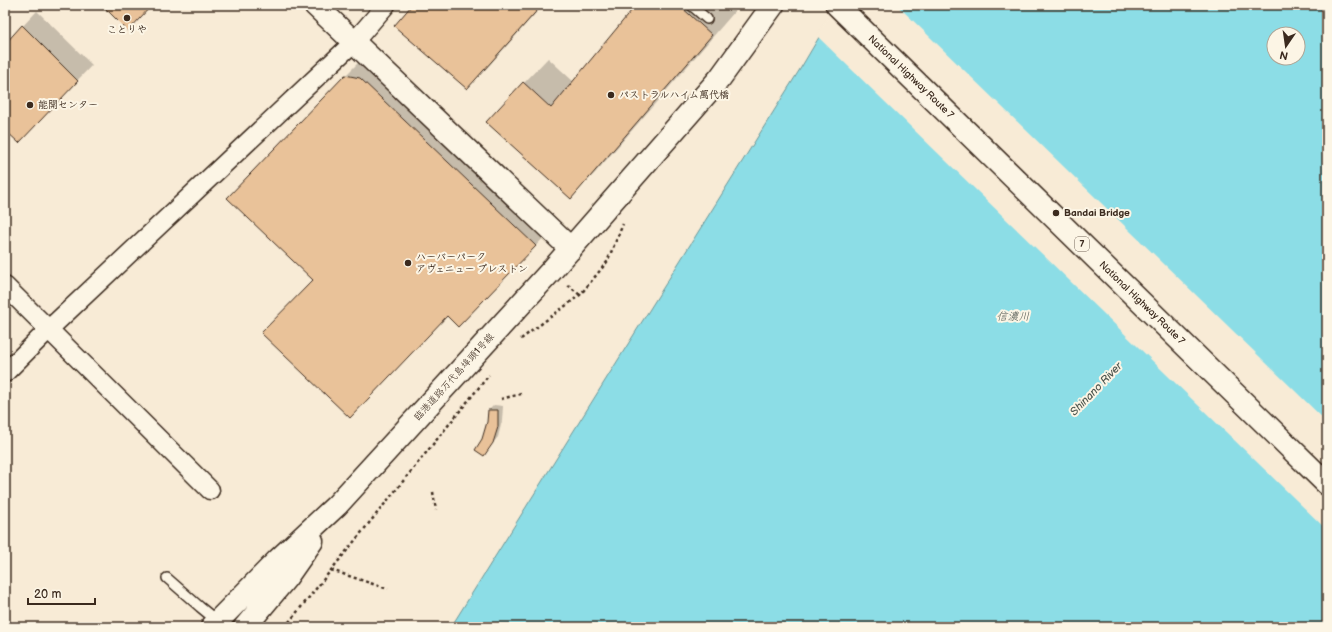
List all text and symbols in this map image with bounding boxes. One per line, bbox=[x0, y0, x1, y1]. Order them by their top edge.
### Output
marker: ことりや bbox=[122, 13, 132, 23]
place label: ことりや bbox=[107, 24, 147, 36]
north arrow bbox=[1266, 26, 1306, 66]
street label: National Highway Route 7 bbox=[866, 33, 956, 121]
text: N bbox=[1278, 48, 1289, 63]
place label: パストラルハイム萬代橋 bbox=[619, 89, 729, 101]
marker: パストラルハイム萬代橋 bbox=[606, 90, 616, 100]
place label: 能開センター bbox=[38, 99, 98, 111]
marker: 能開センター bbox=[25, 100, 35, 110]
place label: Bandai Bridge bbox=[1064, 207, 1130, 219]
marker: Bandai Bridge bbox=[1051, 208, 1061, 218]
road number: 7 bbox=[1075, 237, 1089, 251]
place label: ハーバーパーク アヴェニュー ブレストン bbox=[416, 251, 528, 275]
marker: ハーバーパーク アヴェニュー ブレストン bbox=[403, 258, 413, 268]
street label: National Highway Route 7 bbox=[1097, 259, 1187, 347]
water label: 信濃川 bbox=[997, 310, 1030, 323]
street label: 臨港道路万代島埠頭1号線 bbox=[411, 331, 497, 423]
water label: Shinano River bbox=[1067, 359, 1125, 418]
scale bar bbox=[28, 580, 95, 606]
text: 20 m bbox=[34, 587, 61, 602]

